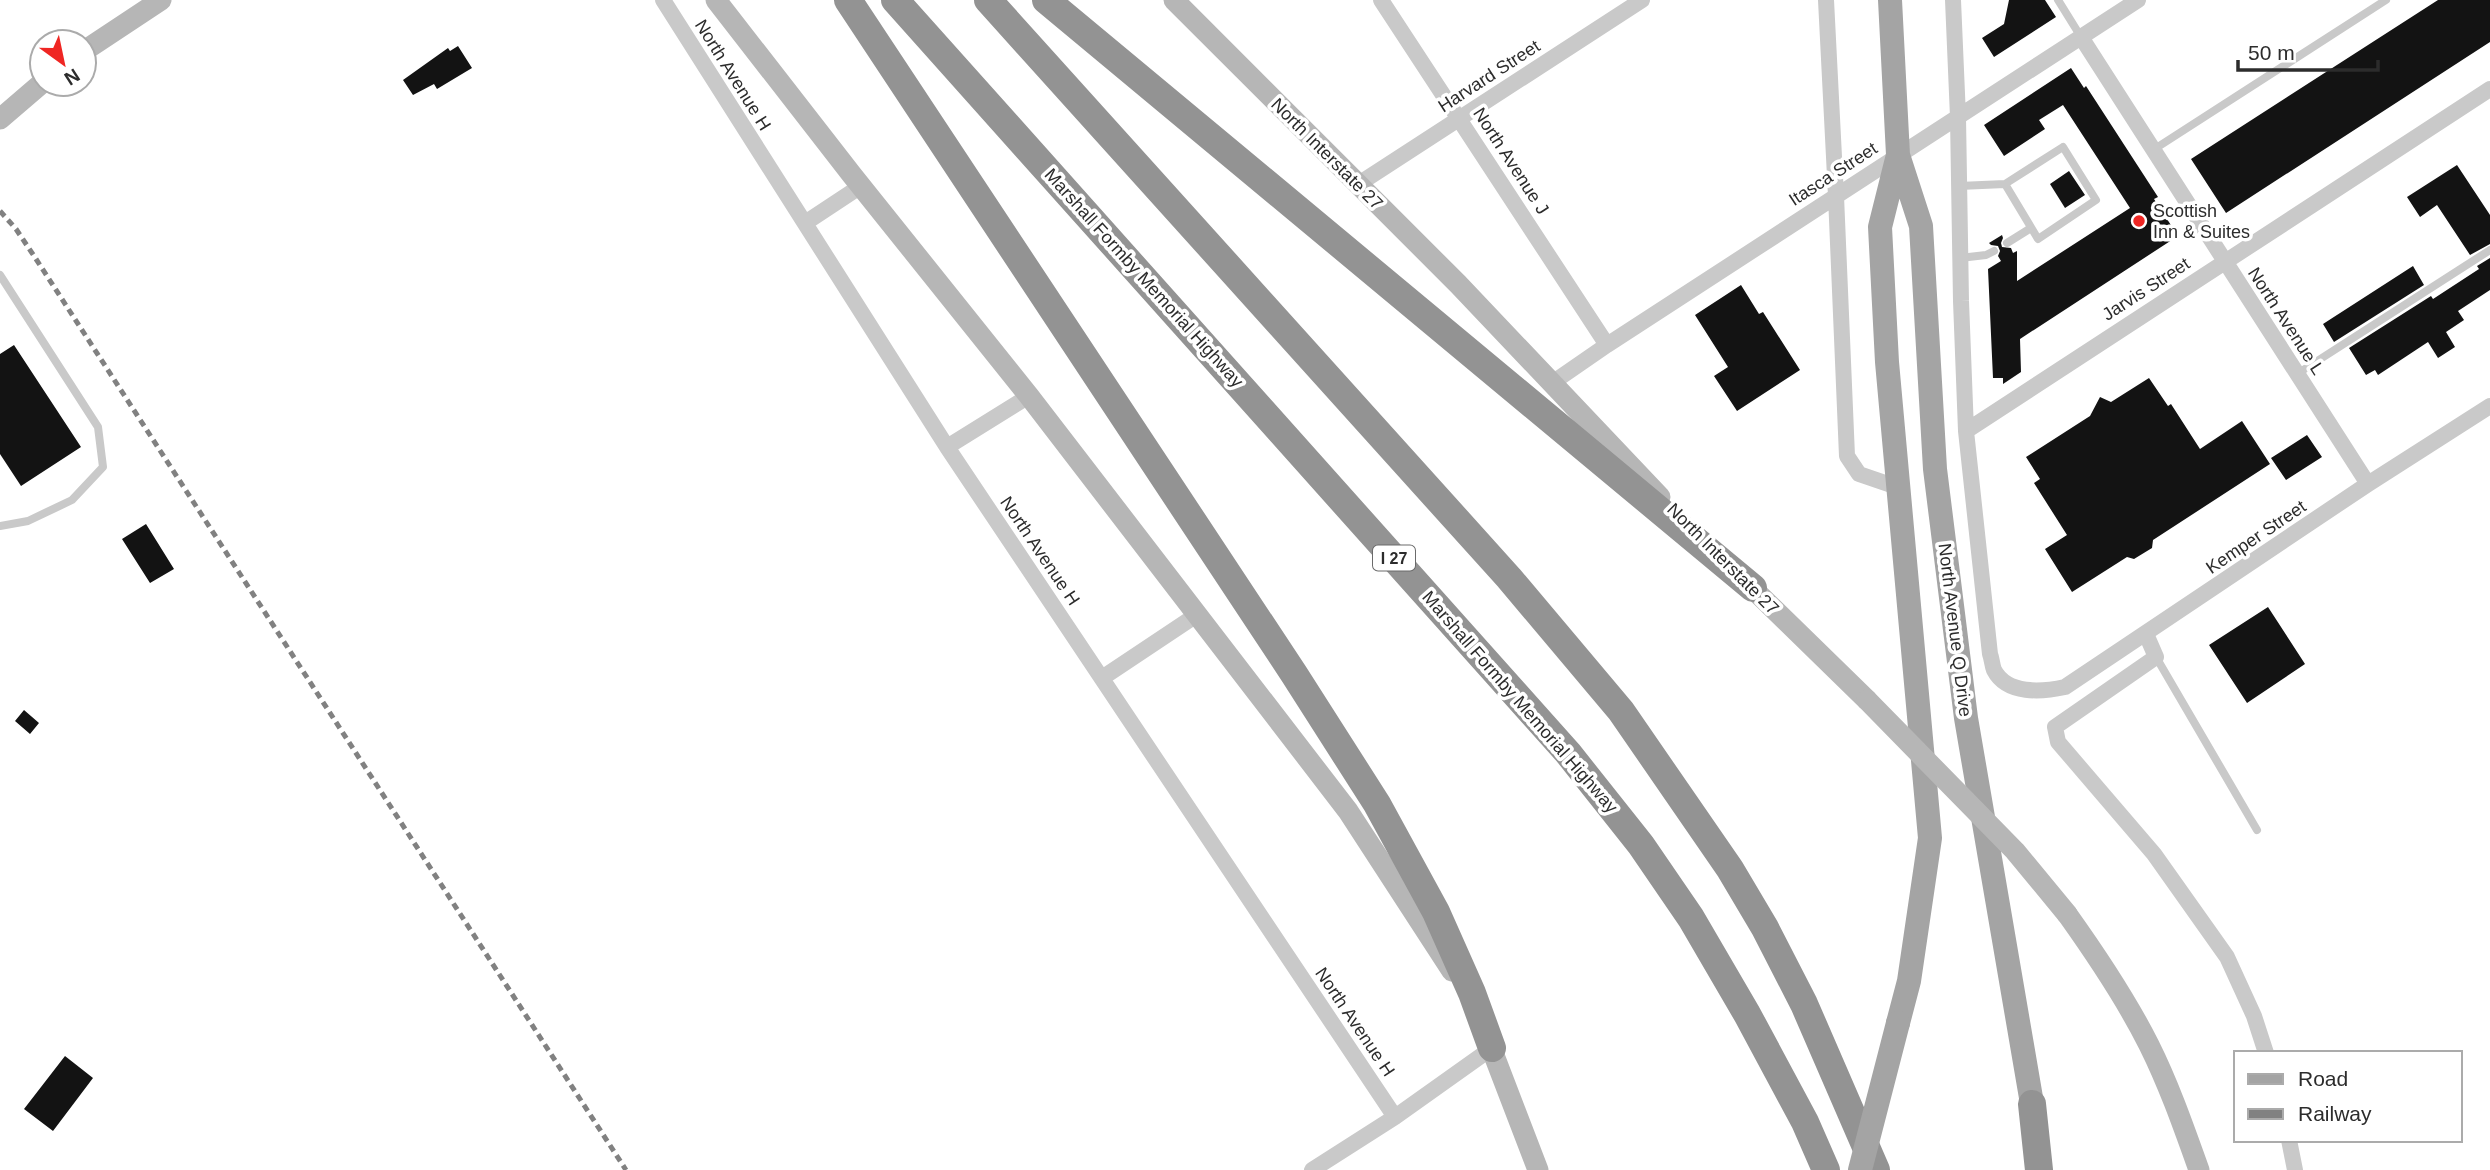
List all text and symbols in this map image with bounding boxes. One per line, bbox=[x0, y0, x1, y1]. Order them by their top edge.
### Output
street label: North Avenue H bbox=[691, 16, 775, 134]
north arrow bbox=[28, 28, 98, 98]
scale bar bbox=[2238, 28, 2378, 72]
street label: Harvard Street bbox=[1434, 36, 1544, 116]
text: 50 m bbox=[2248, 41, 2295, 64]
text: N bbox=[61, 64, 83, 89]
street label: North Interstate 27 bbox=[1267, 94, 1387, 214]
street label: North Avenue J bbox=[1469, 104, 1553, 218]
street label: Itasca Street bbox=[1785, 138, 1881, 210]
street label: Marshall Formby Memorial Highway bbox=[1041, 165, 1247, 391]
place label: Scottish Inn & Suites bbox=[2153, 201, 2250, 242]
marker: Scottish Inn & Suites bbox=[2131, 213, 2147, 229]
street label: Jarvis Street bbox=[2099, 253, 2193, 325]
street label: North Avenue L bbox=[2244, 264, 2328, 378]
street label: North Avenue H bbox=[996, 493, 1084, 609]
street label: Kemper Street bbox=[2202, 496, 2310, 578]
street label: North Interstate 27 bbox=[1663, 499, 1783, 619]
street label: North Avenue Q Drive bbox=[1934, 542, 1976, 718]
road number: I 27 bbox=[1373, 545, 1415, 570]
street label: Marshall Formby Memorial Highway bbox=[1418, 587, 1622, 817]
street label: North Avenue H bbox=[1311, 964, 1399, 1080]
legend bbox=[2234, 1051, 2462, 1142]
text: Road bbox=[2298, 1067, 2348, 1090]
text: Railway bbox=[2298, 1102, 2372, 1125]

